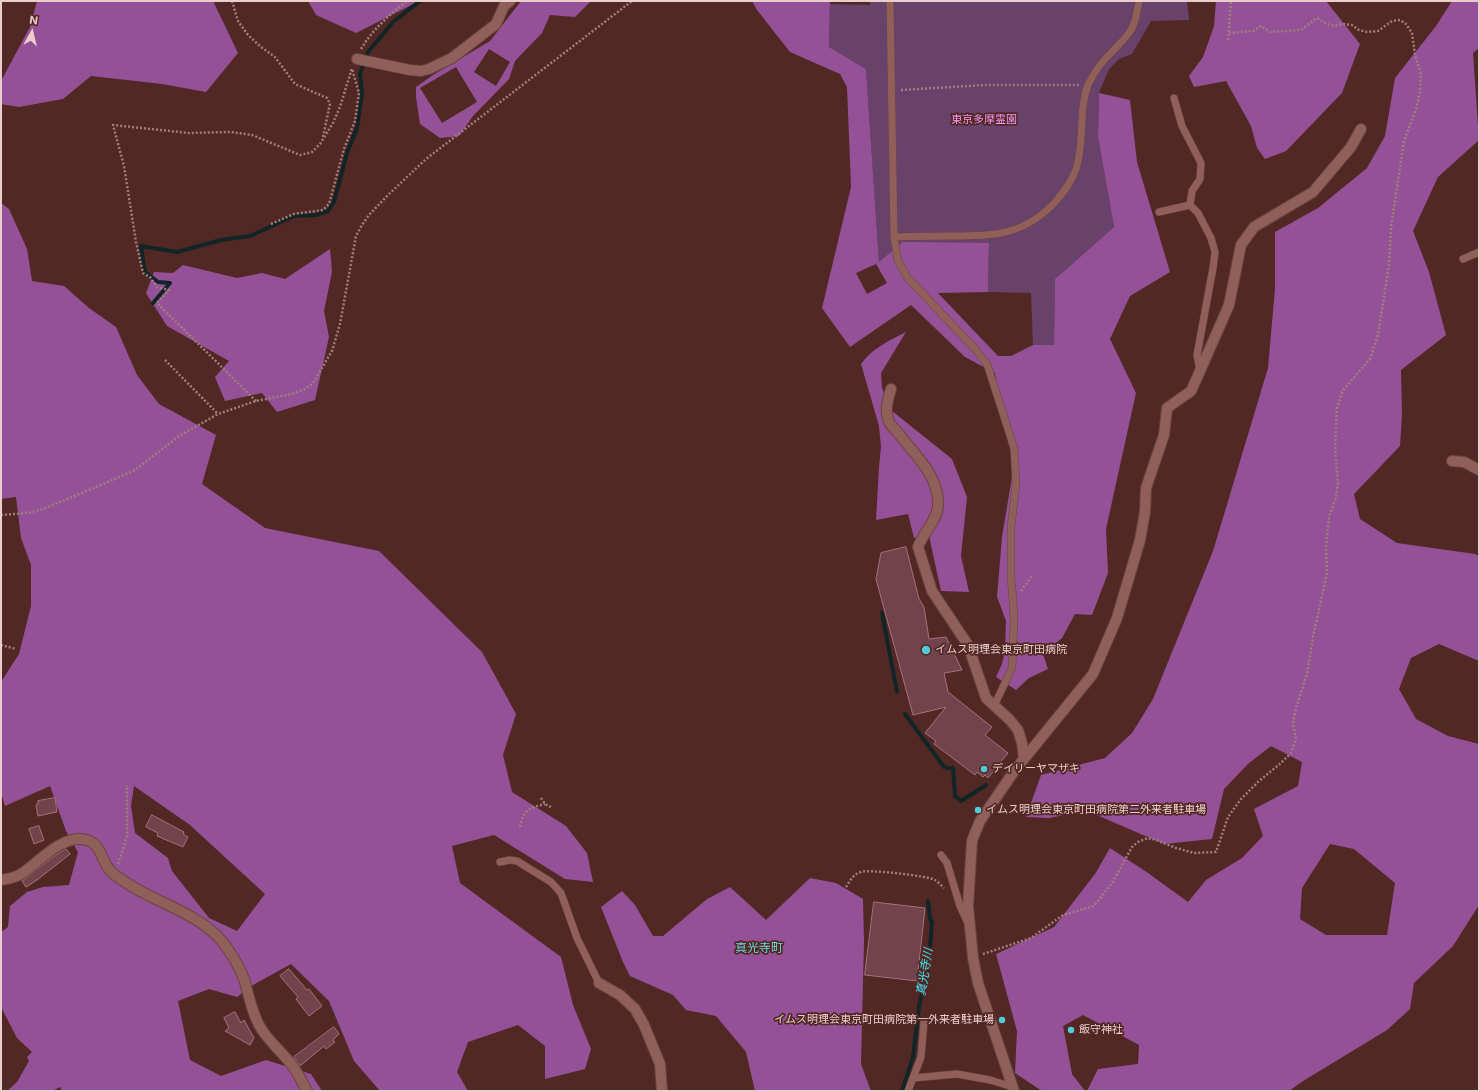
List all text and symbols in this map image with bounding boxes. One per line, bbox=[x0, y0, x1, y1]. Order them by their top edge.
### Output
north arrow bbox=[12, 12, 52, 52]
text: N bbox=[29, 13, 39, 28]
park label: 東京多摩霊園 bbox=[951, 113, 1017, 127]
place label: イムス明理会東京町田病院 bbox=[935, 643, 1067, 657]
marker: イムス明理会東京町田病院 bbox=[920, 644, 932, 656]
place label: デイリーヤマザキ bbox=[992, 762, 1080, 776]
marker: デイリーヤマザキ bbox=[979, 764, 989, 774]
place label: イムス明理会東京町田病院第二外来者駐車場 bbox=[986, 803, 1206, 817]
marker: イムス明理会東京町田病院第二外来者駐車場 bbox=[973, 805, 983, 815]
district label: 真光寺町 bbox=[735, 941, 783, 955]
water label: 真光寺川 bbox=[914, 947, 936, 997]
place label: イムス明理会東京町田病院第一外来者駐車場 bbox=[774, 1013, 994, 1027]
marker: イムス明理会東京町田病院第一外来者駐車場 bbox=[997, 1015, 1007, 1025]
place label: 飯守神社 bbox=[1079, 1023, 1123, 1037]
marker: 飯守神社 bbox=[1066, 1025, 1076, 1035]

